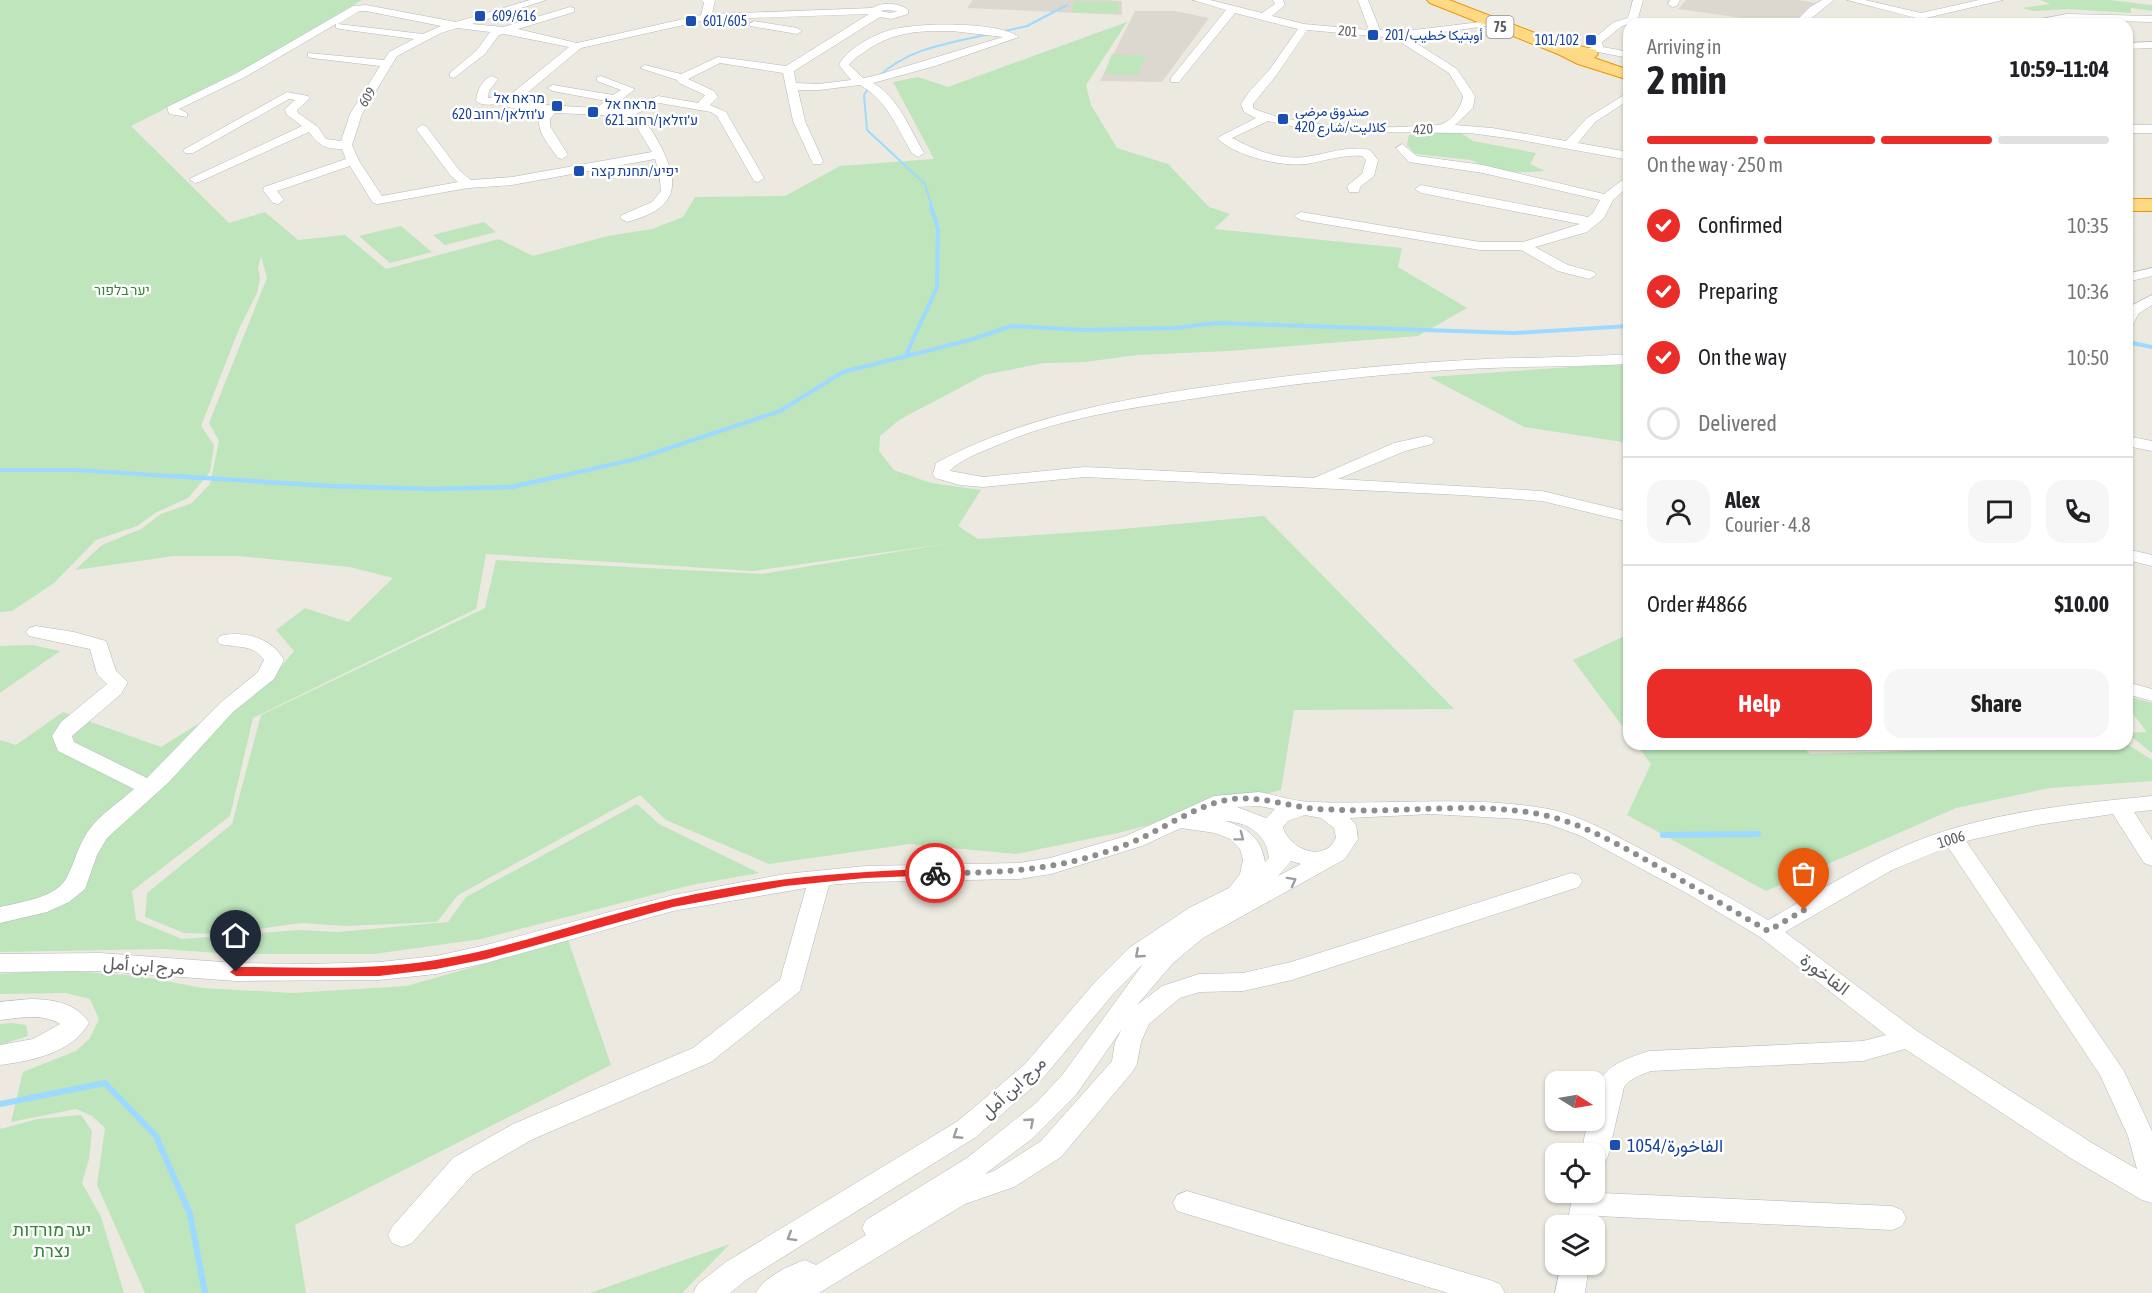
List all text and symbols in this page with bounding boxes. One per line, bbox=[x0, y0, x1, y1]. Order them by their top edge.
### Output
place label: 609/616 bbox=[492, 8, 537, 24]
marker: 609/616 bbox=[473, 9, 487, 23]
place label: 601/605 bbox=[703, 13, 747, 29]
marker: 601/605 bbox=[684, 14, 698, 28]
road number: 75 bbox=[1486, 16, 1514, 38]
street label: 201 bbox=[1337, 22, 1359, 40]
place label: أوبتيكا خطيب/201 bbox=[1385, 27, 1483, 44]
marker: أوبتيكا خطيب/201 bbox=[1366, 28, 1380, 42]
place label: 101/102 bbox=[1535, 32, 1579, 48]
marker: 101/102 bbox=[1584, 33, 1598, 47]
text: Arriving in bbox=[1647, 35, 1721, 58]
text: 10:59–11:04 bbox=[2010, 56, 2109, 82]
text: 2 min bbox=[1647, 58, 1727, 102]
street label: 609 bbox=[355, 84, 379, 110]
place label: מראח אל ע׳וזלאן/רחוב 620 bbox=[452, 90, 545, 122]
place label: מראח אל ע׳וזלאן/רחוב 621 bbox=[605, 96, 698, 128]
marker: מראח אל ע׳וזלאן/רחוב 620 bbox=[550, 99, 564, 113]
place label: صندوق مرضى كلاليت/شارع 420 bbox=[1295, 103, 1386, 138]
marker: מראח אל ע׳וזלאן/רחוב 621 bbox=[586, 105, 600, 119]
marker: صندوق مرضى كلاليت/شارع 420 bbox=[1276, 112, 1290, 126]
street label: 420 bbox=[1413, 120, 1434, 138]
text: On the way · 250 m bbox=[1647, 153, 1783, 176]
place label: יפיע/תחנת קצה bbox=[591, 163, 679, 179]
marker: יפיע/תחנת קצה bbox=[572, 164, 586, 178]
icon: check bbox=[1647, 209, 1680, 242]
text: Confirmed bbox=[1698, 212, 1783, 238]
text: 10:35 bbox=[2067, 214, 2109, 237]
icon: check bbox=[1647, 275, 1680, 308]
text: Preparing bbox=[1698, 278, 1778, 304]
text: 10:36 bbox=[2067, 280, 2109, 303]
park label: יער בלפור bbox=[94, 282, 150, 298]
icon: check bbox=[1647, 341, 1680, 374]
text: On the way bbox=[1698, 344, 1787, 370]
text: 10:50 bbox=[2067, 346, 2109, 369]
text: Delivered bbox=[1698, 410, 1777, 436]
button: person bbox=[1647, 480, 1710, 543]
button: chat bbox=[1968, 480, 2031, 543]
button: phone bbox=[2046, 480, 2109, 543]
text: Alex bbox=[1725, 487, 1760, 513]
text: Courier · 4.8 bbox=[1725, 513, 1811, 536]
text: Order #4866 bbox=[1647, 591, 1747, 617]
text: $10.00 bbox=[2054, 591, 2109, 617]
button: Help bbox=[1647, 669, 1872, 738]
button: Share bbox=[1884, 669, 2109, 738]
street label: 1006 bbox=[1935, 827, 1967, 851]
one-way arrow bbox=[1233, 830, 1244, 841]
courier bbox=[905, 843, 965, 903]
pin bbox=[1778, 848, 1829, 910]
icon: bike bbox=[919, 857, 952, 890]
icon: bag bbox=[1787, 857, 1820, 890]
one-way arrow bbox=[1285, 877, 1296, 888]
pin bbox=[210, 910, 261, 972]
icon: home bbox=[219, 919, 252, 952]
one-way arrow bbox=[1135, 947, 1146, 958]
street label: الفاخورة bbox=[1796, 949, 1854, 1000]
street label: مرج ابن أمل bbox=[102, 952, 186, 980]
street label: مرج ابن أمل bbox=[976, 1051, 1051, 1124]
north arrow bbox=[1545, 1071, 1605, 1131]
map controls bbox=[1545, 1071, 1605, 1275]
one-way arrow bbox=[1023, 1119, 1034, 1130]
one-way arrow bbox=[953, 1128, 963, 1140]
place label: الفاخورة/1054 bbox=[1627, 1135, 1723, 1157]
marker: الفاخورة/1054 bbox=[1608, 1138, 1622, 1152]
button: locate bbox=[1545, 1143, 1605, 1203]
button: layers bbox=[1545, 1215, 1605, 1275]
park label: יער מורדות נצרת bbox=[13, 1219, 91, 1261]
one-way arrow bbox=[787, 1230, 797, 1242]

